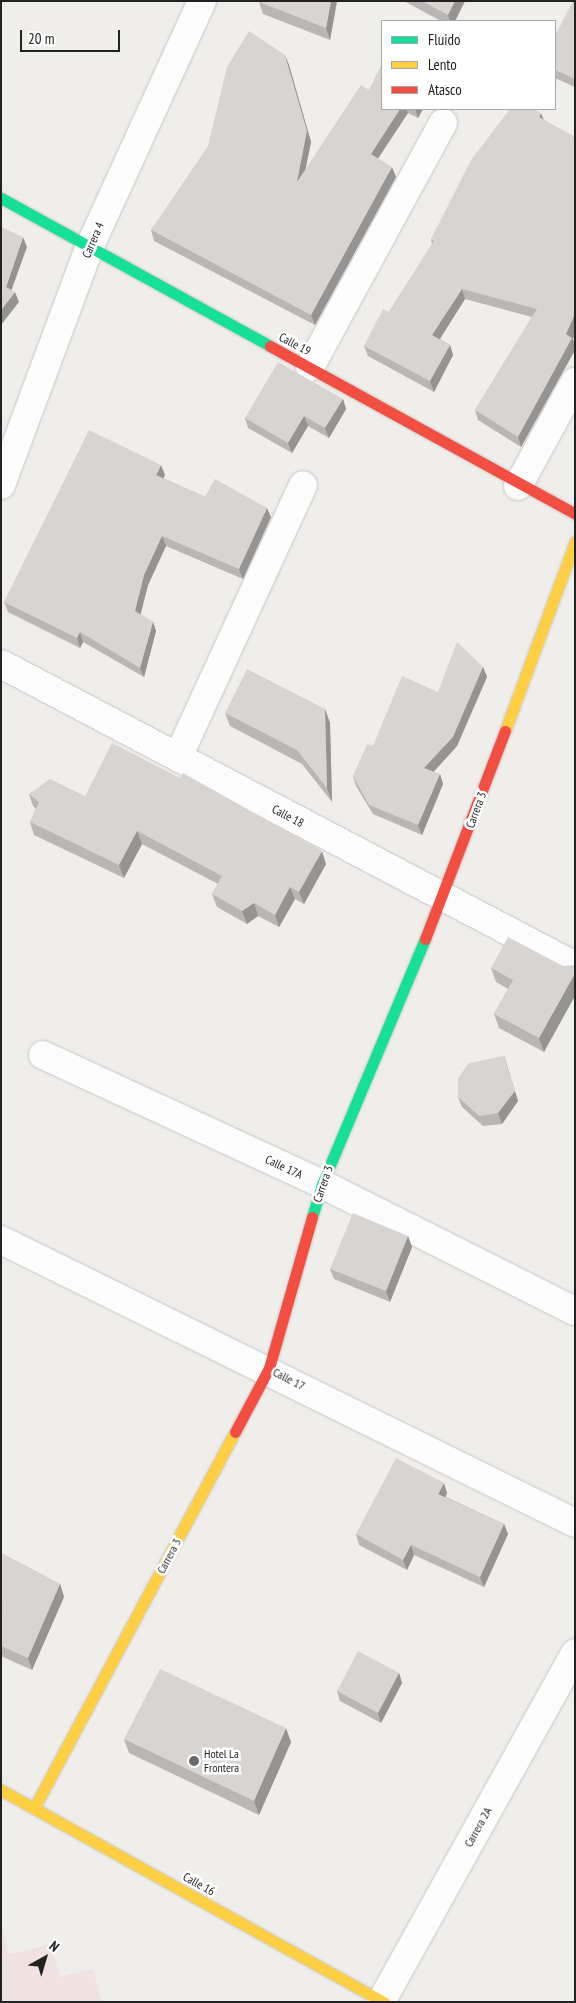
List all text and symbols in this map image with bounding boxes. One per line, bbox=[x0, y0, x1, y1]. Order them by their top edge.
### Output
scale bar bbox=[22, 20, 122, 52]
legend bbox=[381, 20, 556, 110]
text: 20 m bbox=[28, 29, 54, 48]
text: Fluido bbox=[428, 30, 460, 49]
text: Lento bbox=[428, 55, 457, 74]
text: Atasco bbox=[428, 80, 462, 99]
street label: Carrera 4 bbox=[79, 220, 107, 260]
street label: Calle 19 bbox=[277, 330, 313, 358]
street label: Carrera 3 bbox=[463, 790, 489, 830]
street label: Calle 18 bbox=[270, 802, 306, 830]
street label: Calle 17A bbox=[263, 1152, 305, 1182]
street label: Carrera 3 bbox=[310, 1164, 336, 1204]
street label: Calle 17 bbox=[271, 1365, 307, 1393]
street label: Carrera 3 bbox=[154, 1536, 184, 1576]
place label: Hotel La Frontera bbox=[204, 1747, 239, 1775]
marker: Hotel La Frontera bbox=[188, 1755, 200, 1767]
street label: Carrera 2A bbox=[461, 1805, 495, 1849]
street label: Calle 16 bbox=[181, 1869, 217, 1899]
north arrow bbox=[20, 1933, 70, 1983]
text: N bbox=[46, 1937, 63, 1956]

